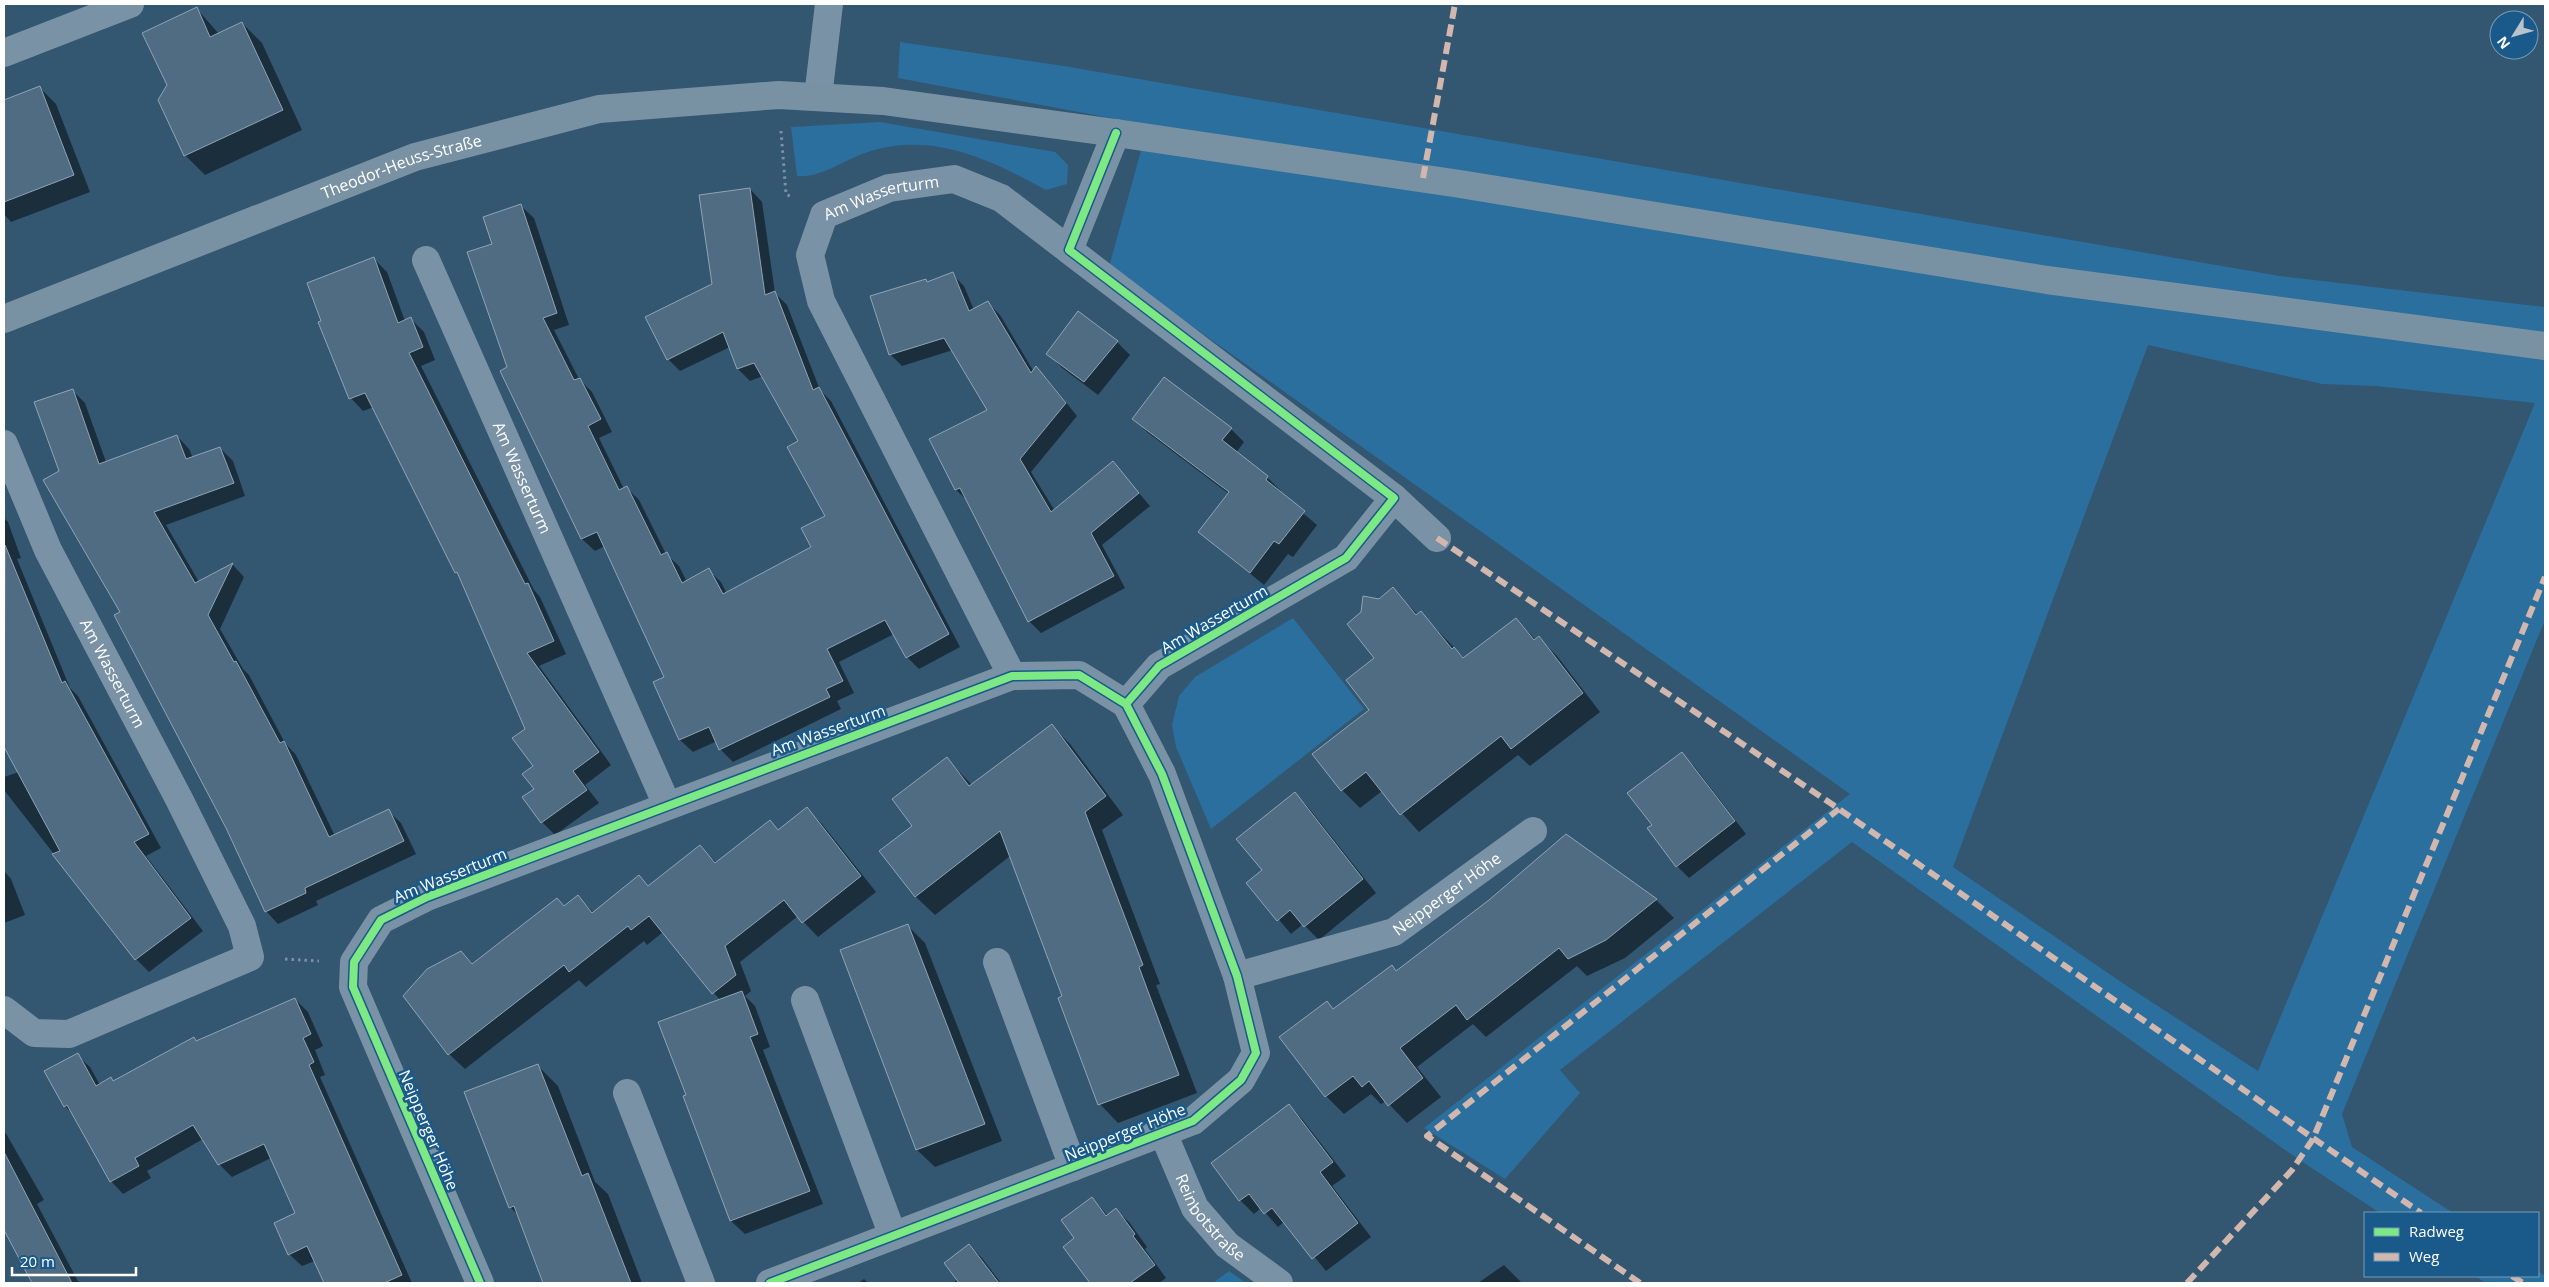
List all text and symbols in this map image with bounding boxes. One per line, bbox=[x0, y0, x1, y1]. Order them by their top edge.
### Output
north arrow bbox=[2489, 10, 2539, 60]
text: N bbox=[2492, 33, 2514, 53]
street label: Theodor-Heuss-Straße bbox=[318, 129, 484, 204]
street label: Am Wasserturm bbox=[820, 170, 940, 225]
street label: Am Wasserturm bbox=[488, 418, 557, 537]
street label: Am Wasserturm bbox=[1156, 579, 1272, 659]
street label: Am Wasserturm bbox=[75, 615, 151, 732]
street label: Am Wasserturm bbox=[768, 699, 888, 761]
street label: Am Wasserturm bbox=[390, 842, 510, 908]
street label: Neipperger Höhe bbox=[1388, 847, 1505, 941]
street label: Neipperger Höhe bbox=[394, 1066, 464, 1194]
street label: Neipperger Höhe bbox=[1061, 1098, 1189, 1166]
street label: Reinbotstraße bbox=[1171, 1170, 1250, 1266]
legend bbox=[2364, 1212, 2539, 1277]
text: Radweg bbox=[2409, 1221, 2464, 1241]
scale bar bbox=[12, 1244, 136, 1276]
text: Weg bbox=[2409, 1246, 2439, 1266]
text: 20 m bbox=[20, 1251, 55, 1271]

